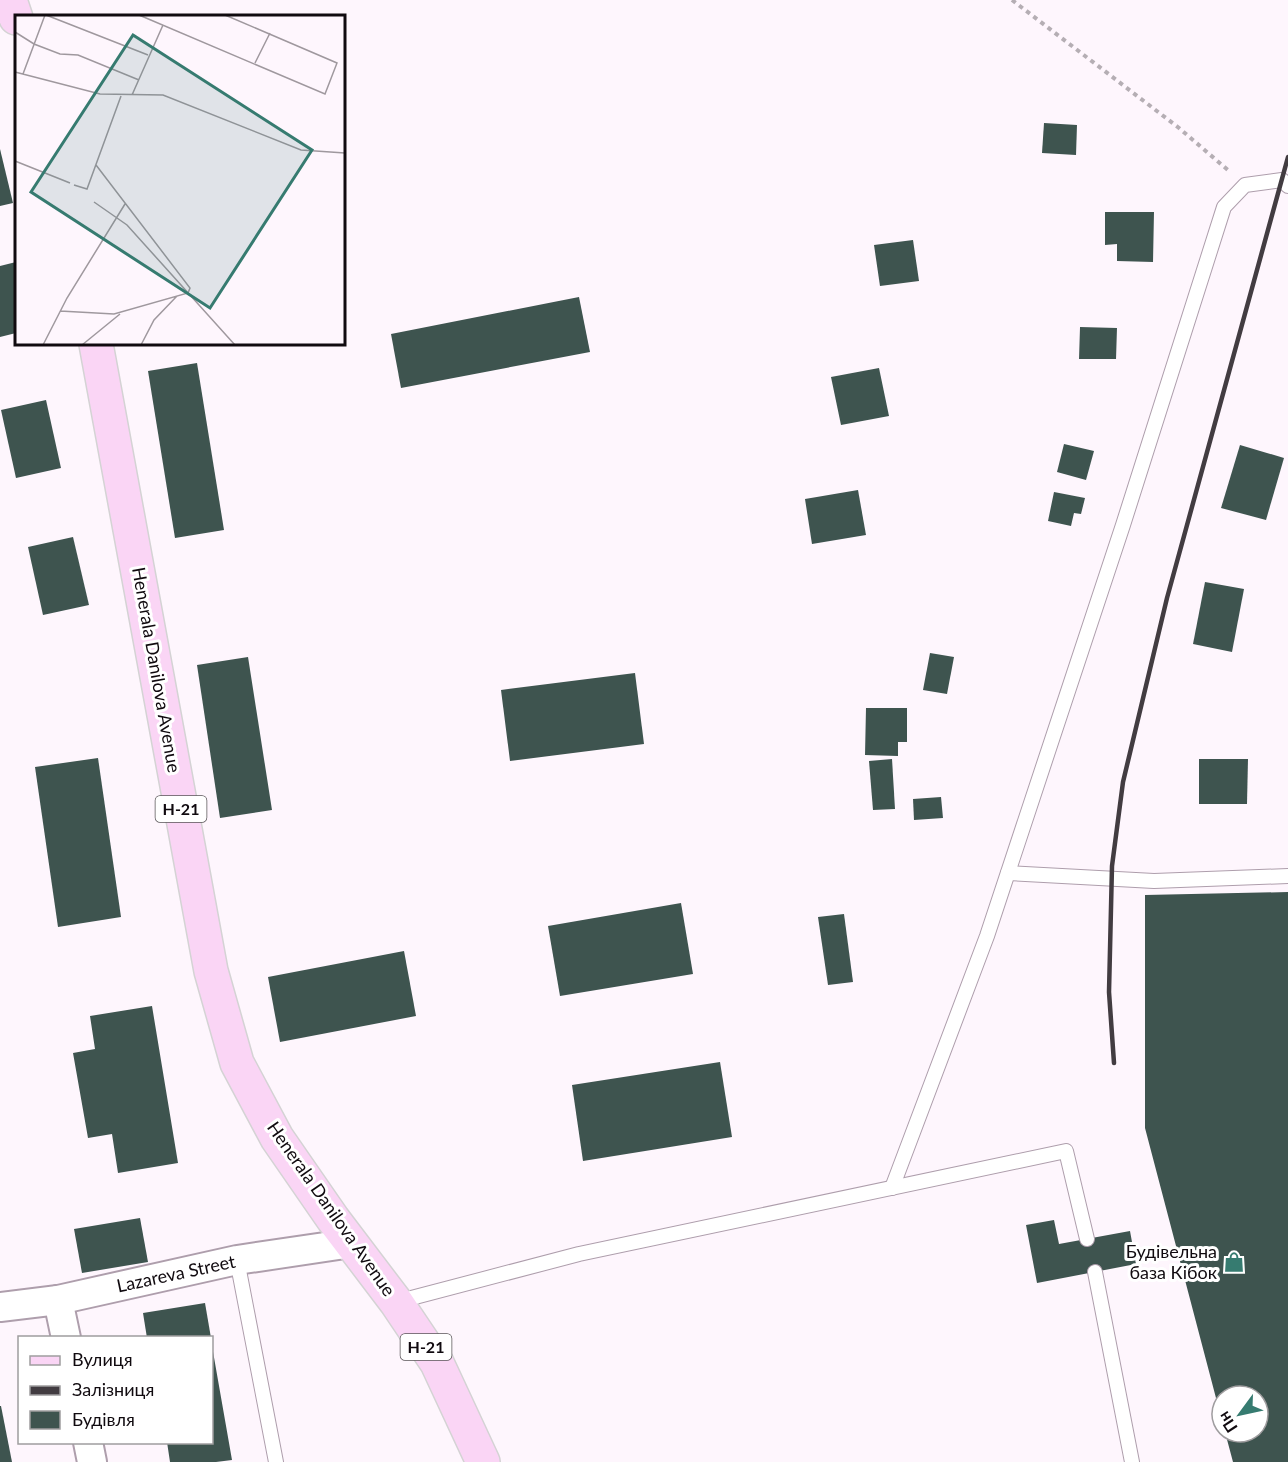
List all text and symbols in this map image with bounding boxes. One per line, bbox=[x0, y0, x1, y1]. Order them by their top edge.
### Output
inset map bbox=[15, 15, 345, 345]
street label: Henerala Danilova Avenue bbox=[128, 565, 186, 774]
road number: Н-21 bbox=[156, 796, 207, 822]
street label: Henerala Danilova Avenue bbox=[263, 1117, 401, 1300]
place label: Будівельна база Кібок bbox=[1126, 1240, 1218, 1283]
street label: Lazareva Street bbox=[114, 1250, 238, 1296]
shop icon: Будівельна база Кібок bbox=[1222, 1250, 1246, 1274]
road number: Н-21 bbox=[400, 1334, 452, 1360]
legend bbox=[18, 1336, 213, 1444]
text: Вулиця bbox=[72, 1348, 133, 1370]
text: Залізниця bbox=[72, 1378, 154, 1400]
north arrow bbox=[1210, 1384, 1270, 1444]
text: Будівля bbox=[72, 1408, 135, 1430]
text: Пн bbox=[1213, 1408, 1241, 1436]

